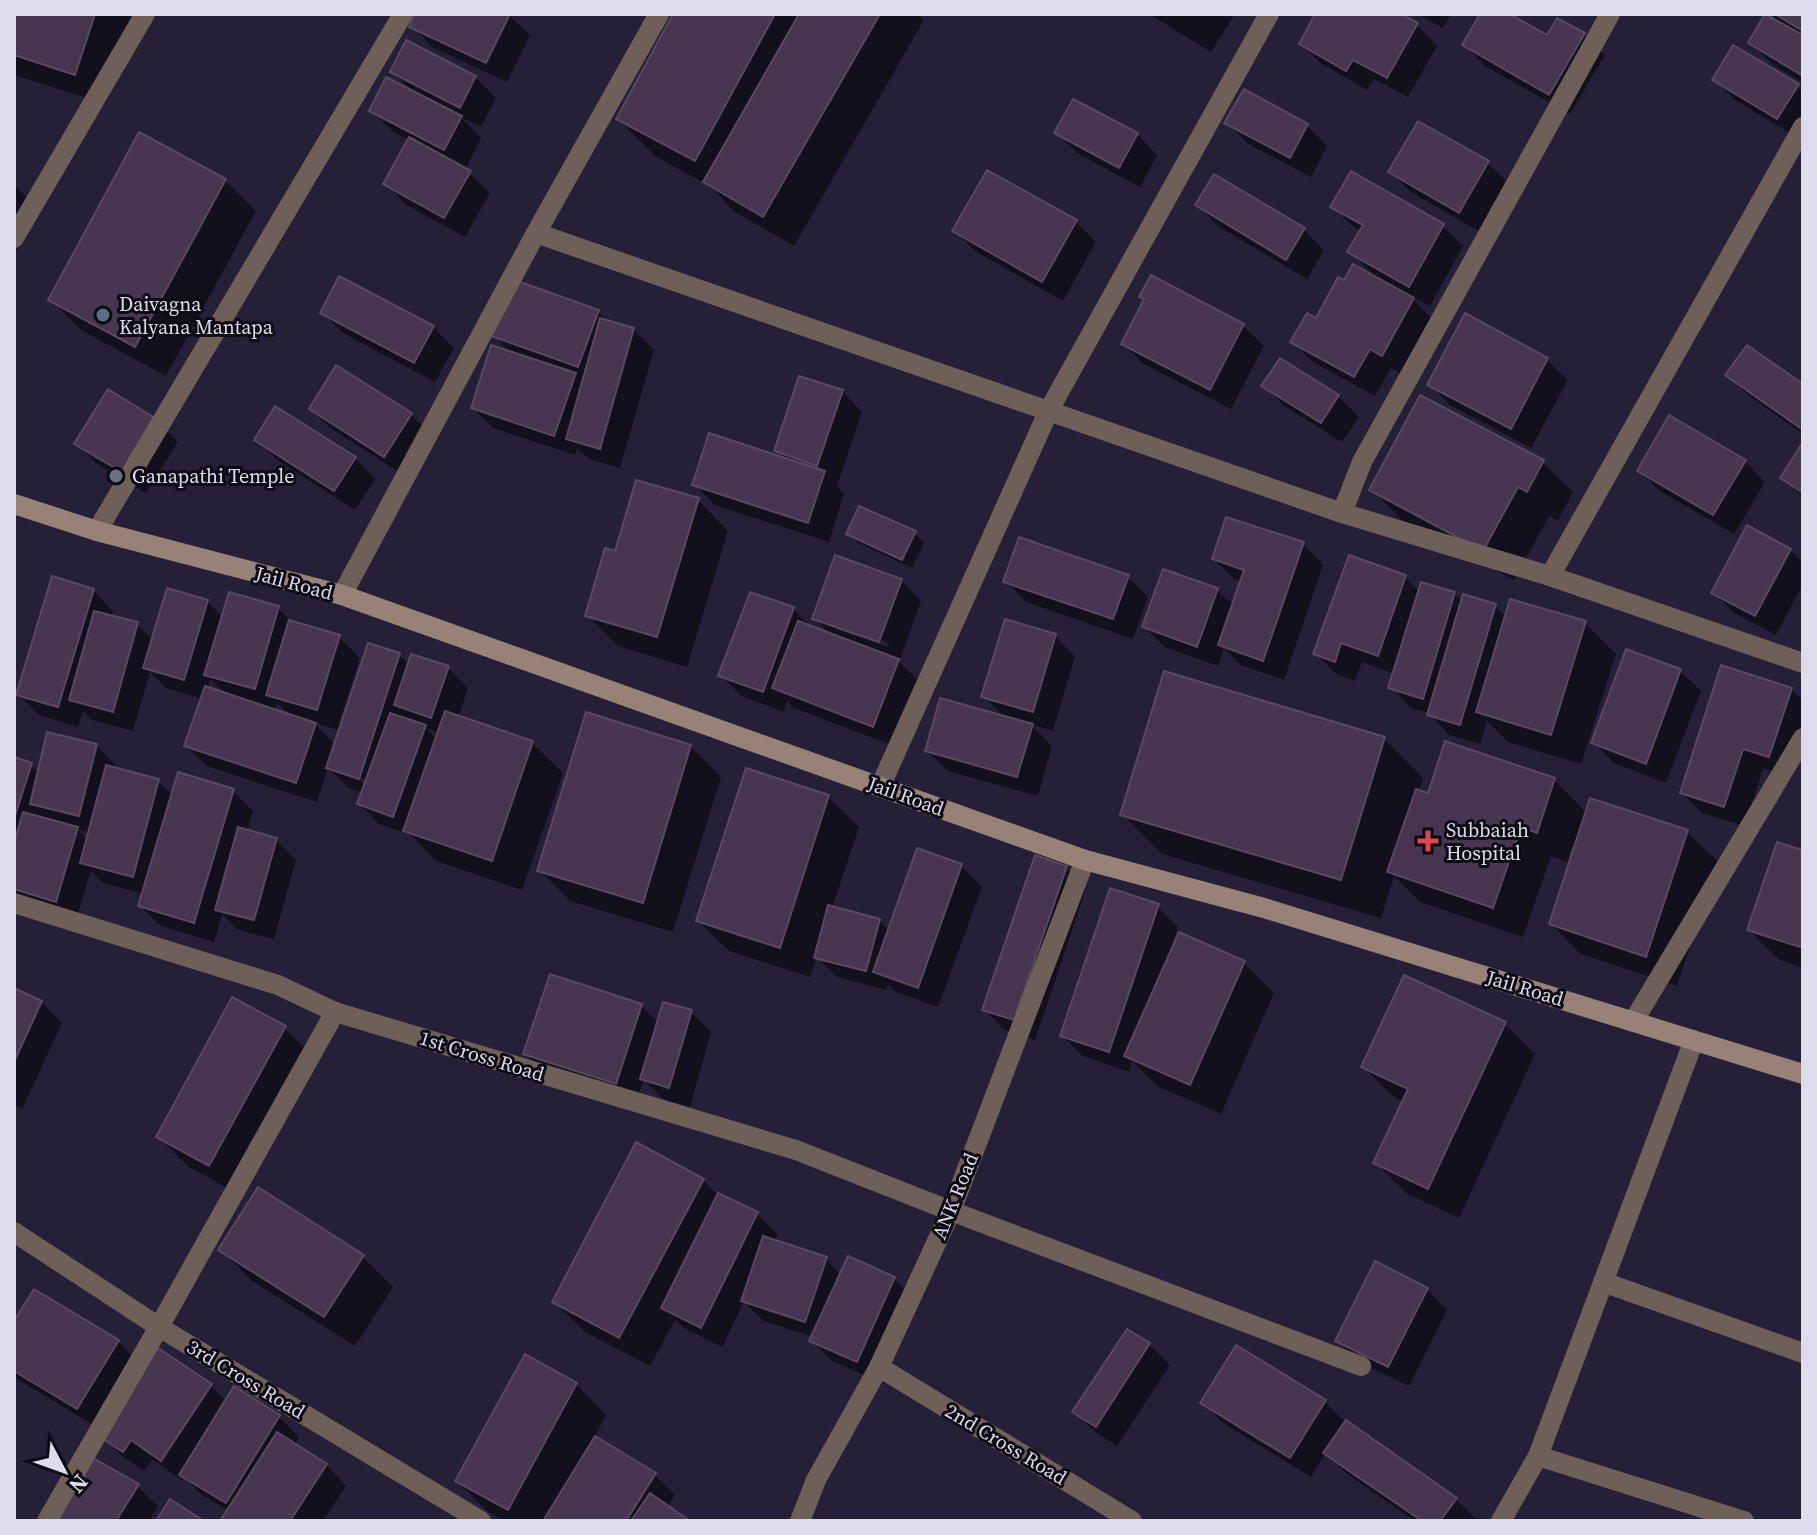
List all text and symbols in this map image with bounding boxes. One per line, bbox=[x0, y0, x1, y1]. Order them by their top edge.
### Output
place label: Daivagna Kalyana Mantapa bbox=[119, 290, 274, 341]
marker: Daivagna Kalyana Mantapa bbox=[94, 306, 112, 324]
place label: Ganapathi Temple bbox=[132, 462, 294, 490]
marker: Ganapathi Temple bbox=[107, 467, 125, 485]
street label: Jail Road bbox=[251, 559, 336, 607]
street label: Jail Road bbox=[863, 769, 949, 823]
place label: Subbaiah Hospital bbox=[1446, 816, 1529, 867]
marker: Subbaiah Hospital bbox=[1417, 830, 1439, 852]
street label: Jail Road bbox=[1482, 963, 1568, 1013]
street label: 1st Cross Road bbox=[416, 1024, 548, 1088]
street label: ANK Road bbox=[925, 1148, 985, 1243]
street label: 3rd Cross Road bbox=[182, 1333, 311, 1426]
street label: 2nd Cross Road bbox=[940, 1397, 1073, 1492]
north arrow bbox=[24, 1431, 104, 1511]
text: N bbox=[63, 1468, 96, 1500]

